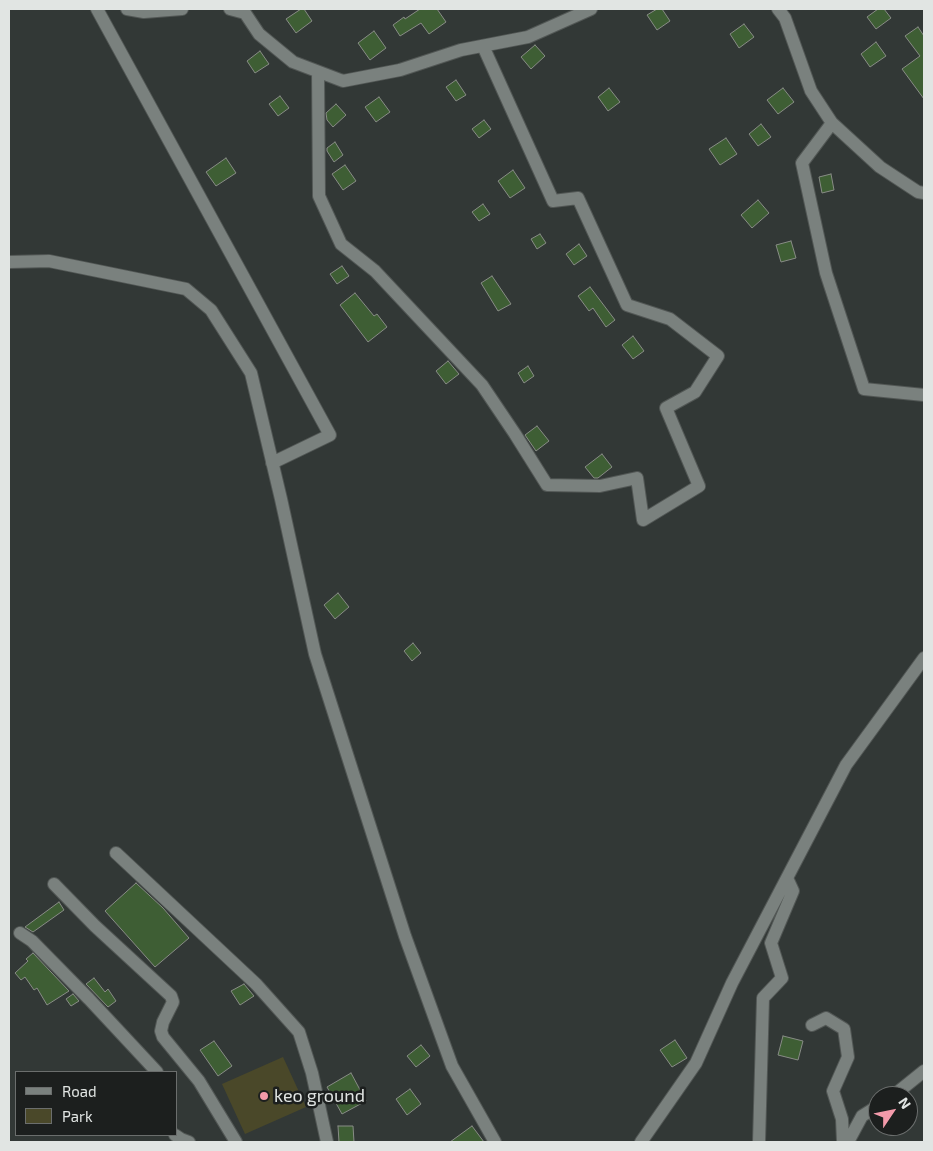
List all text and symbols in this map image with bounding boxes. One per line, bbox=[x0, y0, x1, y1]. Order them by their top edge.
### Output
legend bbox=[15, 1071, 178, 1136]
text: Road bbox=[62, 1082, 97, 1100]
place label: keo ground bbox=[274, 1085, 365, 1107]
north arrow bbox=[868, 1086, 918, 1136]
marker: keo ground bbox=[258, 1090, 270, 1102]
text: N bbox=[895, 1094, 915, 1112]
text: Park bbox=[62, 1107, 93, 1125]

